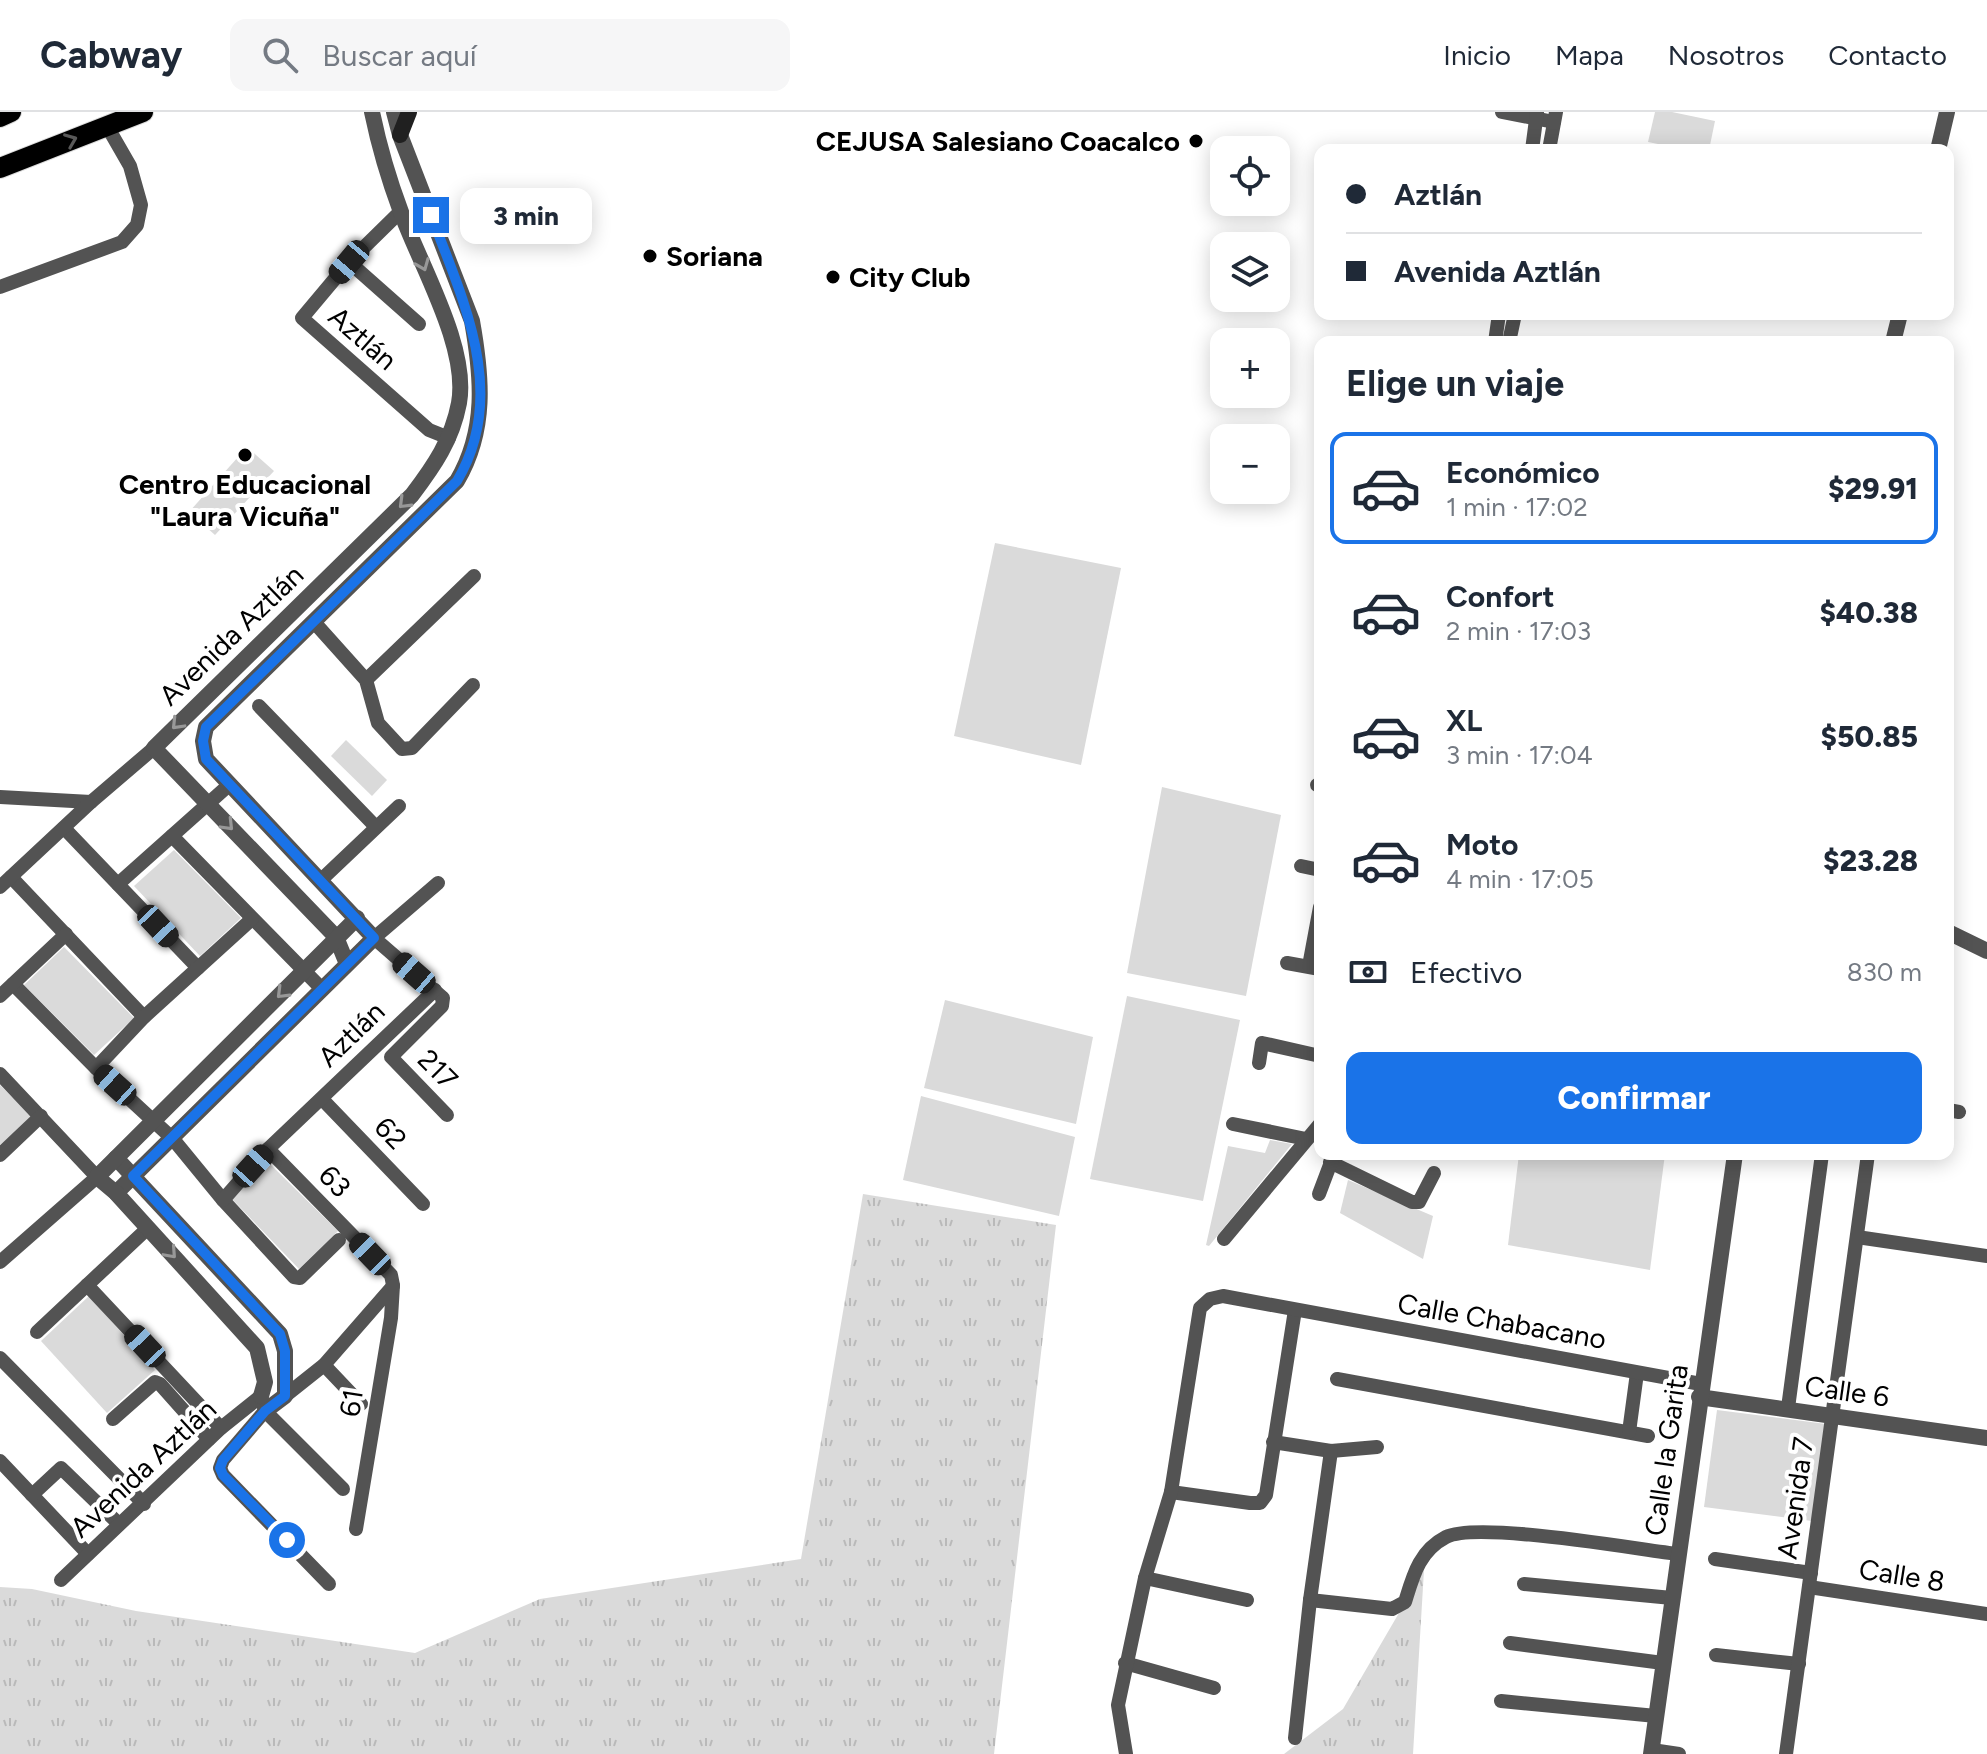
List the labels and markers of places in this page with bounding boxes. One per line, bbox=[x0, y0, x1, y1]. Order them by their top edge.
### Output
place label: CEJUSA Salesiano Coacalco bbox=[816, 124, 1180, 158]
marker: CEJUSA Salesiano Coacalco bbox=[1187, 132, 1205, 150]
place label: Soriana bbox=[666, 239, 763, 273]
marker: Soriana bbox=[641, 247, 659, 265]
place label: City Club bbox=[849, 260, 970, 294]
marker: City Club bbox=[824, 268, 842, 286]
marker: Centro Educacional "Laura Vicuña" bbox=[236, 446, 254, 464]
place label: Centro Educacional "Laura Vicuña" bbox=[119, 467, 371, 533]

